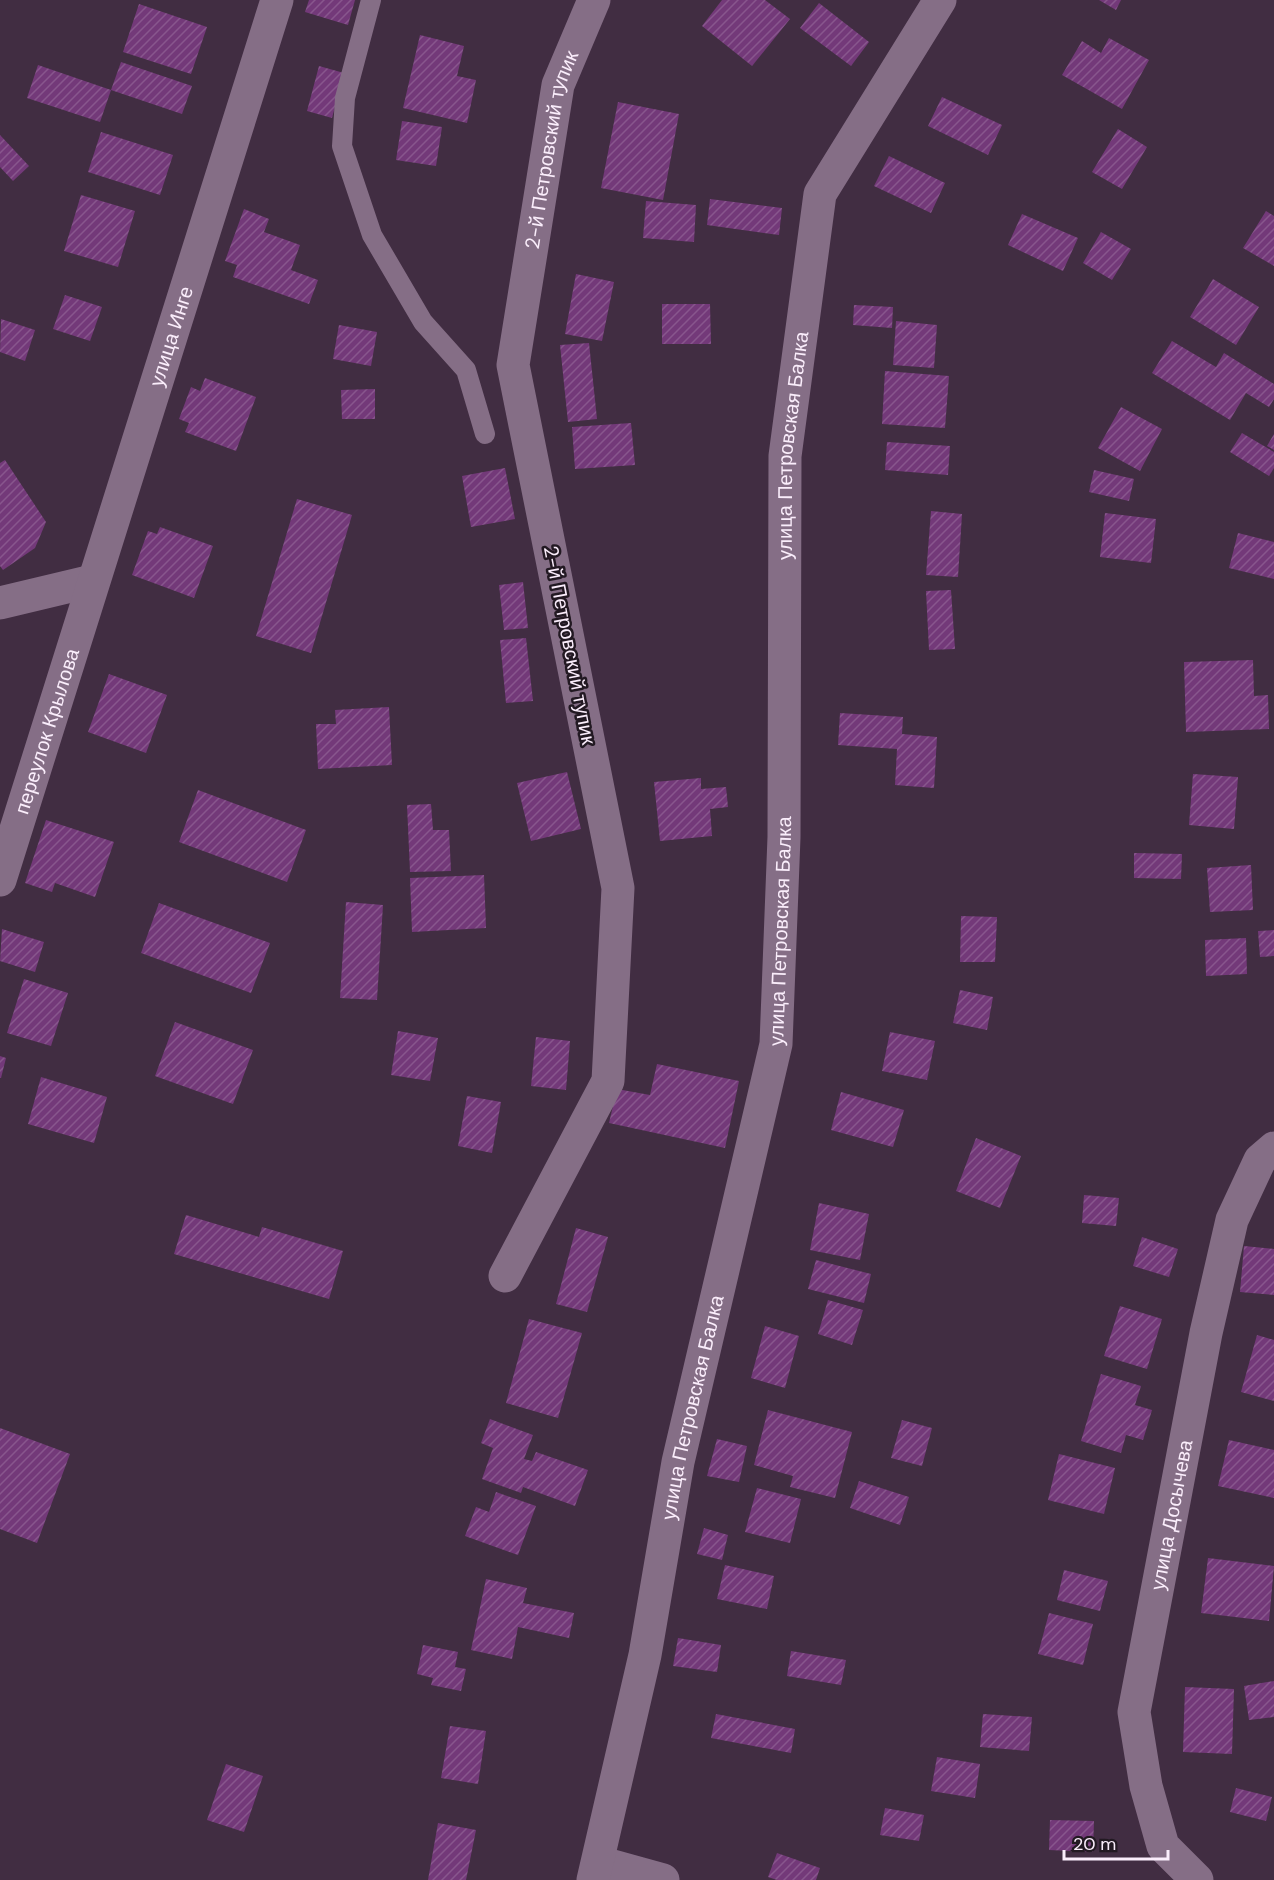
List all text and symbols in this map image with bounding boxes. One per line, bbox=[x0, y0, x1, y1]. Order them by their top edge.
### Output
street label: 2-й Петровский тупик bbox=[519, 46, 584, 251]
street label: улица Инге bbox=[143, 283, 199, 390]
street label: улица Петровская Балка bbox=[772, 329, 815, 560]
street label: 2-й Петровский тупик bbox=[538, 543, 602, 747]
street label: переулок Крылова bbox=[9, 644, 85, 817]
street label: улица Петровская Балка bbox=[763, 815, 797, 1046]
street label: улица Петровская Балка bbox=[655, 1292, 730, 1522]
street label: улица Досычева bbox=[1144, 1437, 1199, 1592]
scale bar bbox=[1064, 1823, 1168, 1861]
text: 20 m bbox=[1073, 1832, 1116, 1856]

